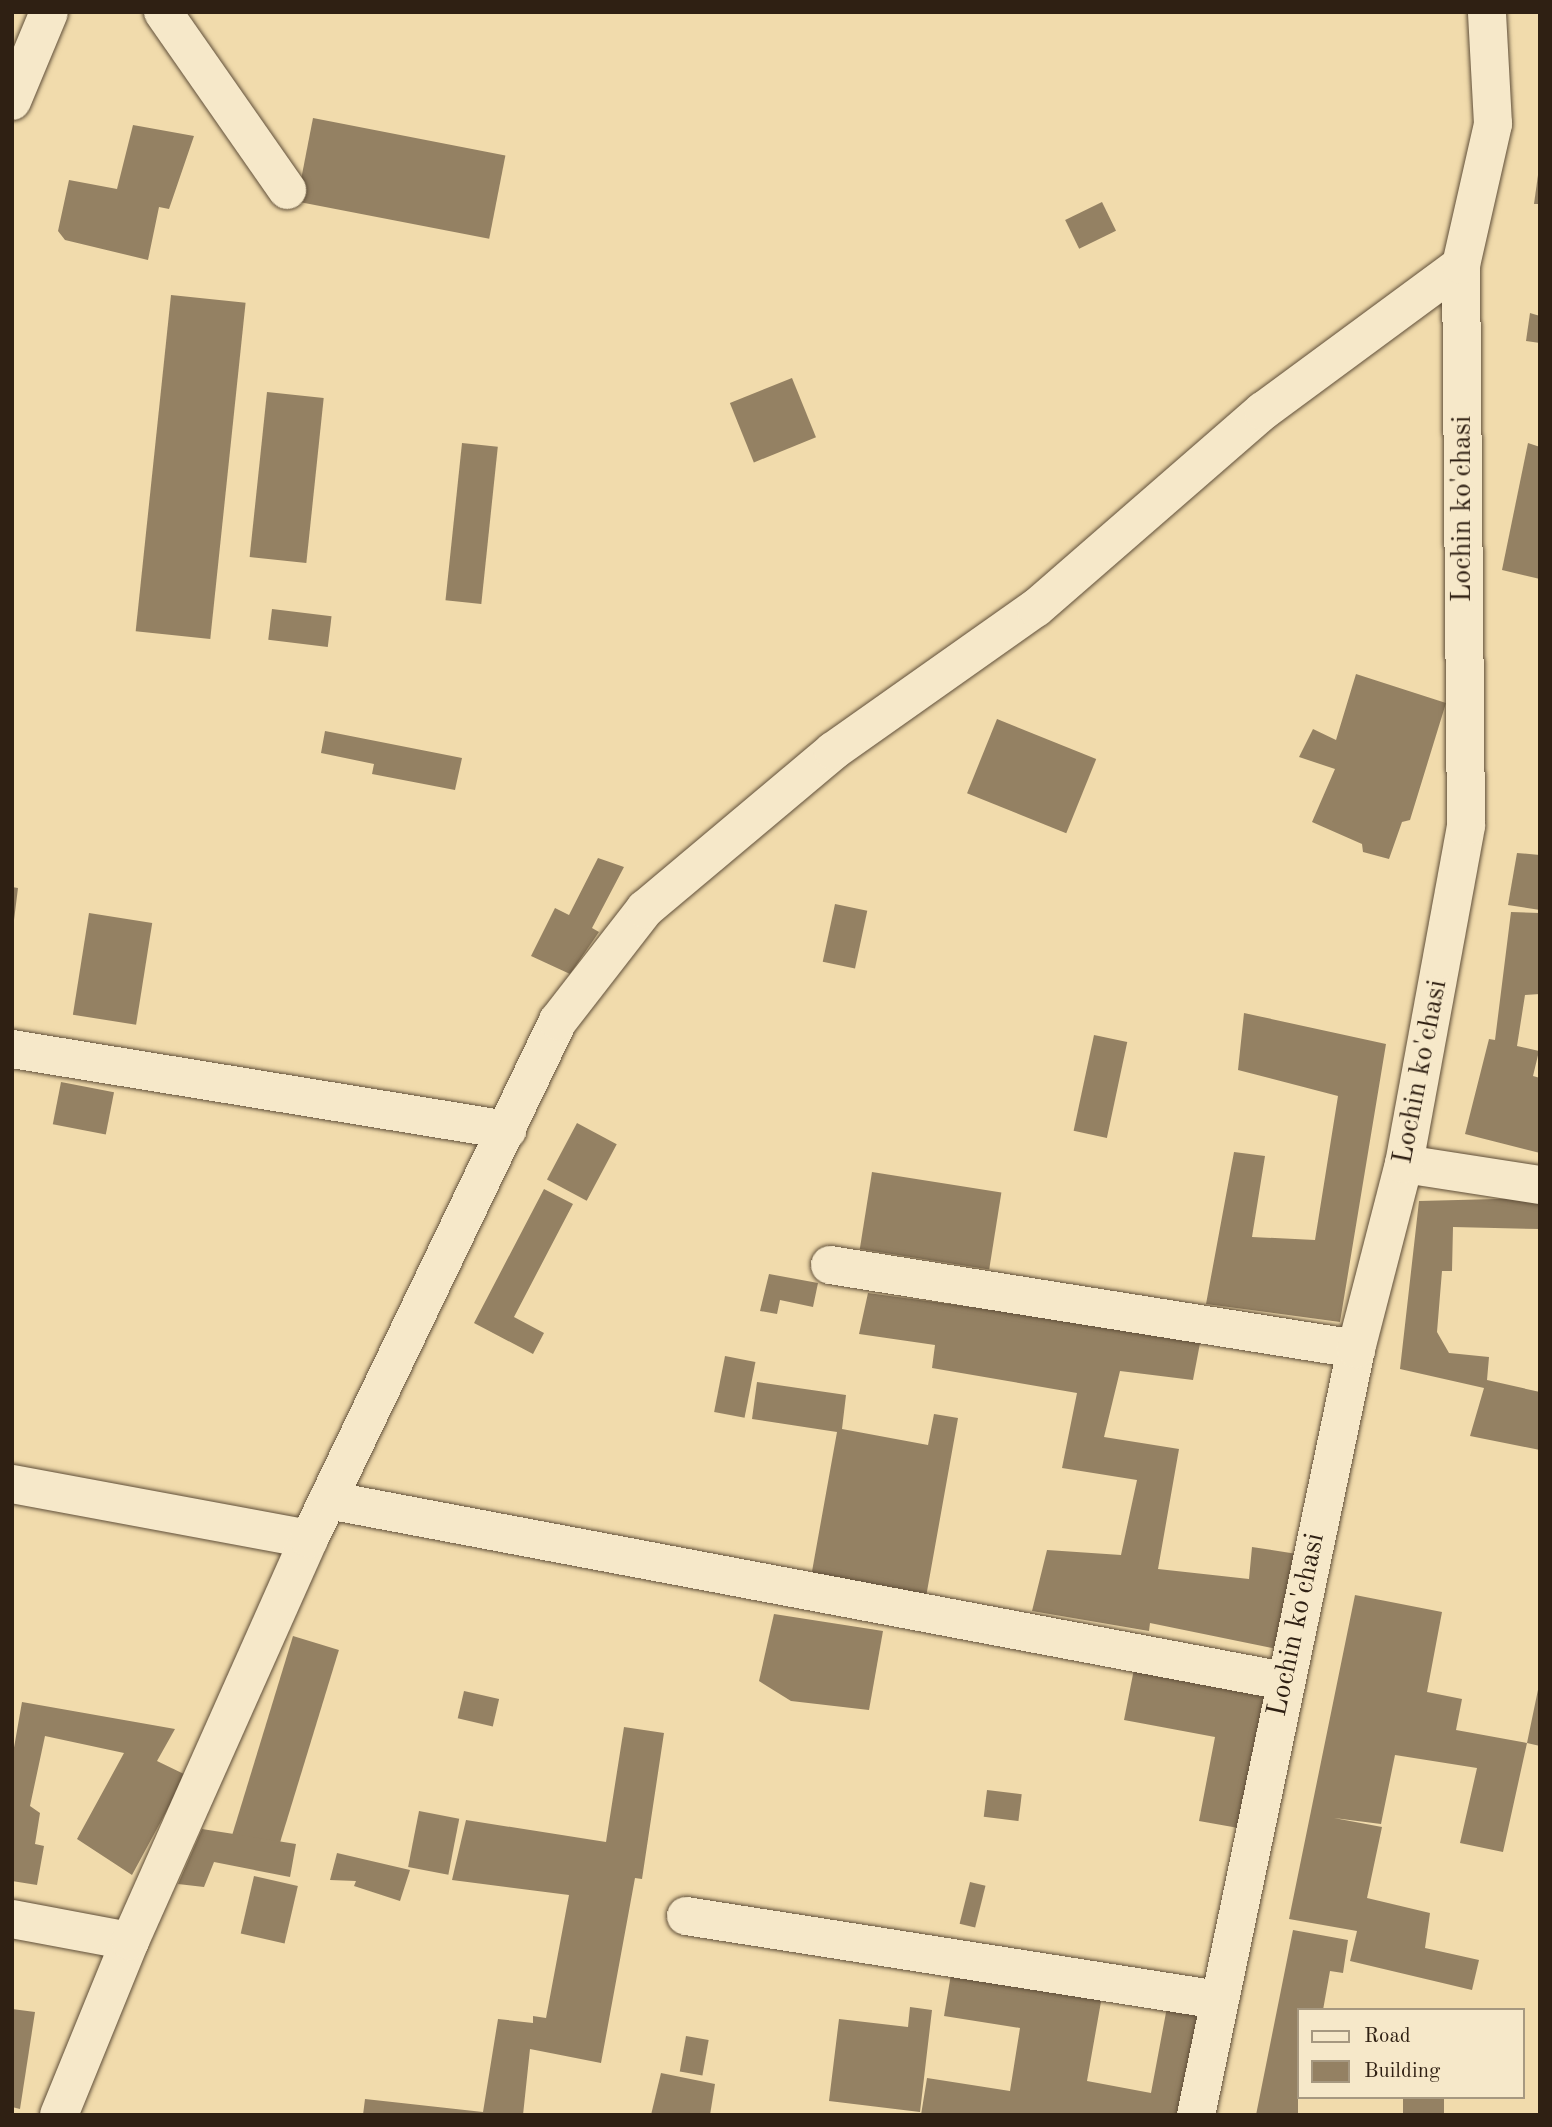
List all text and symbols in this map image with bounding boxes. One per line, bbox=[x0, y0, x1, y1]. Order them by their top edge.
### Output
street label: Lochin ko'chasi bbox=[1446, 416, 1480, 602]
street label: Lochin ko'chasi bbox=[1387, 977, 1455, 1167]
street label: Lochin ko'chasi bbox=[1261, 1530, 1333, 1720]
legend bbox=[1296, 2008, 1524, 2099]
text: Road bbox=[1364, 2026, 1411, 2047]
text: Building bbox=[1364, 2061, 1440, 2082]

